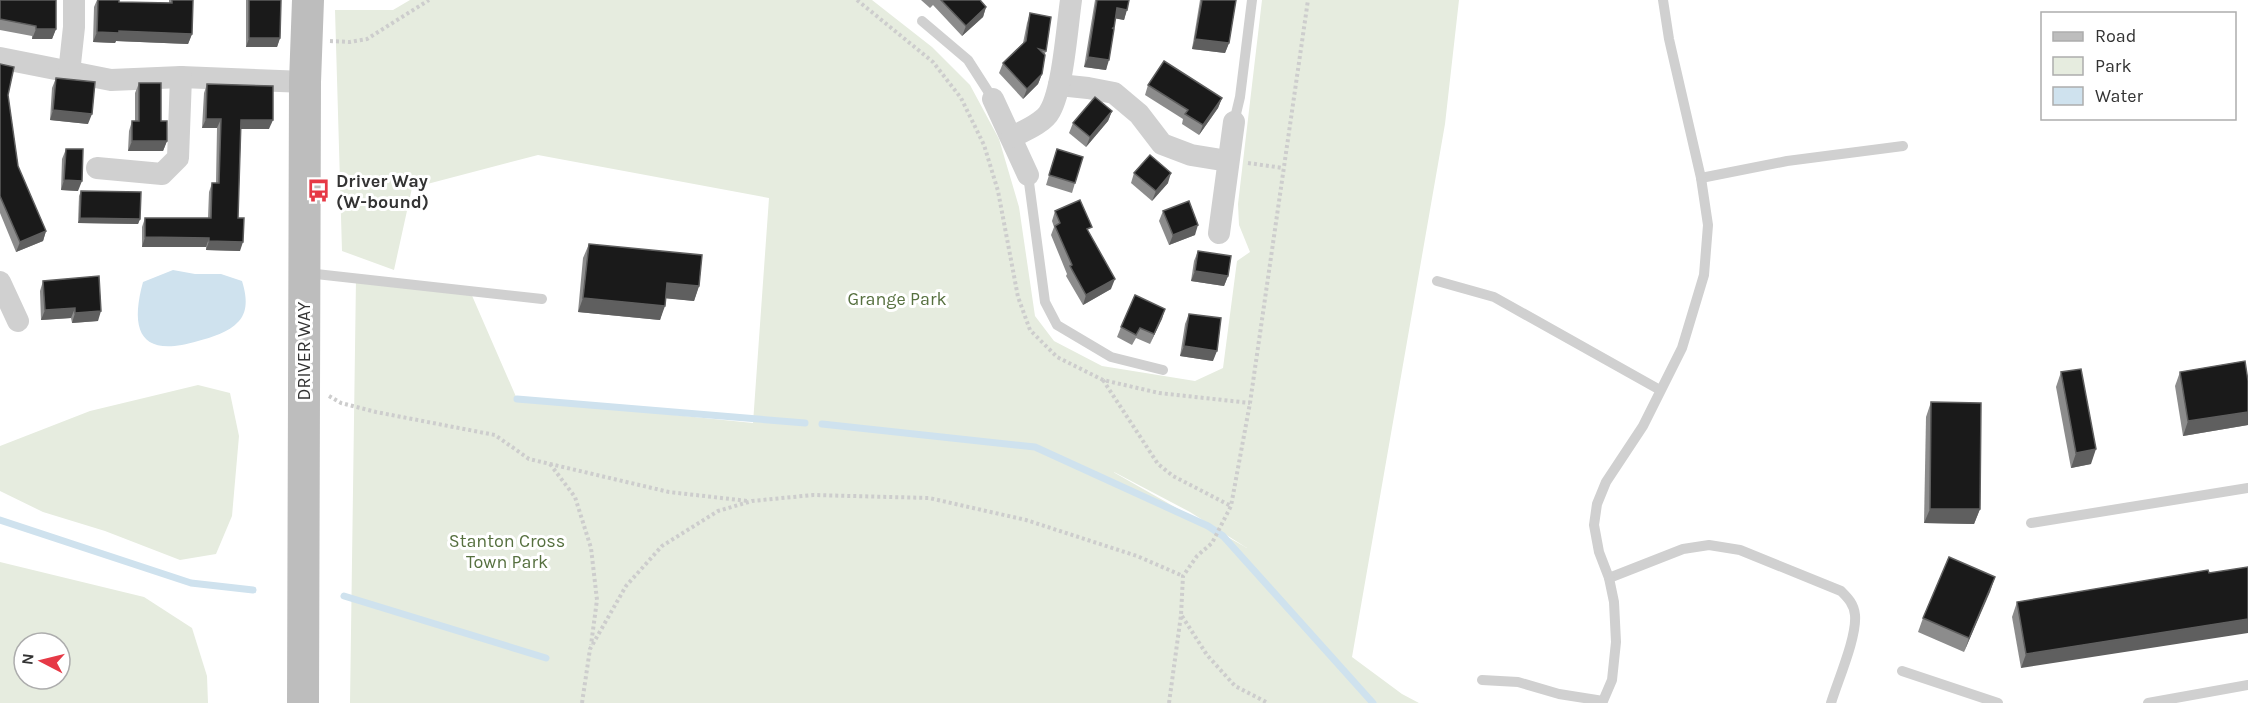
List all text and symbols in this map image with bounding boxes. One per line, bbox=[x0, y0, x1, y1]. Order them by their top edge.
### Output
legend bbox=[2041, 12, 2236, 120]
text: Road bbox=[2095, 25, 2136, 47]
text: Park bbox=[2095, 55, 2132, 77]
text: Water bbox=[2095, 85, 2143, 107]
place label: Driver Way (W-bound) bbox=[336, 170, 429, 213]
bus stop icon: Driver Way (W-bound) bbox=[305, 178, 331, 204]
park label: Grange Park bbox=[847, 288, 947, 310]
street label: DRIVER WAY bbox=[293, 301, 315, 400]
park label: Stanton Cross Town Park bbox=[449, 530, 565, 573]
north arrow bbox=[12, 631, 72, 691]
text: N bbox=[17, 652, 38, 666]

